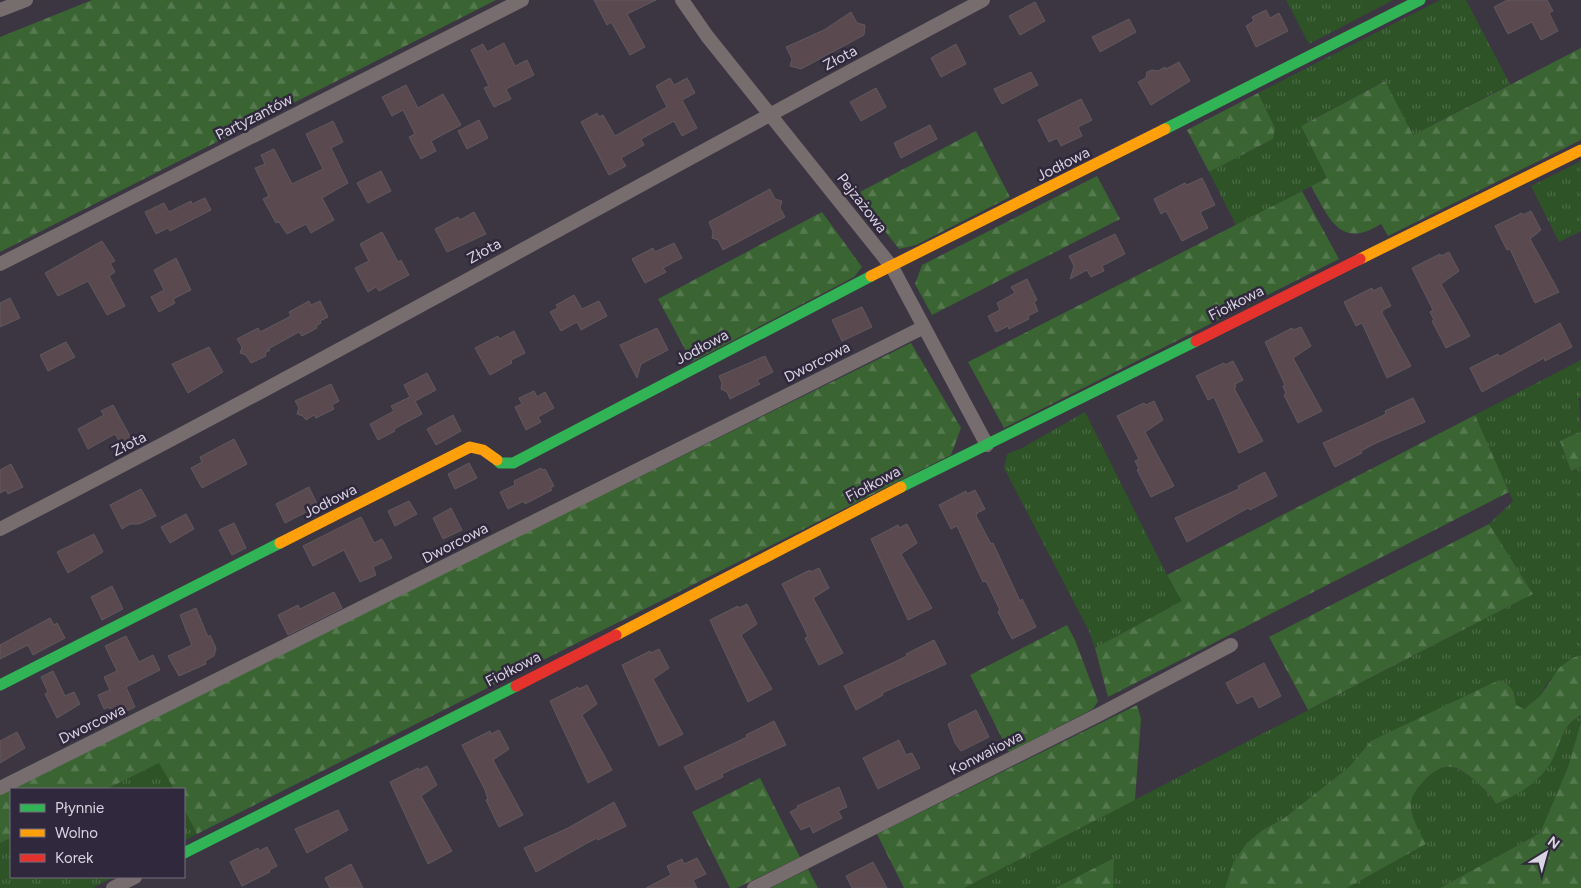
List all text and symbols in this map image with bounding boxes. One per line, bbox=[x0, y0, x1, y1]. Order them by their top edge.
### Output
street label: Złota bbox=[820, 42, 860, 74]
street label: Partyzantów bbox=[212, 90, 296, 144]
street label: Jodłowa bbox=[1033, 143, 1093, 185]
street label: Pejzażowa bbox=[833, 170, 891, 236]
street label: Złota bbox=[464, 234, 504, 268]
street label: Fiołkowa bbox=[1205, 281, 1267, 325]
street label: Jodłowa bbox=[673, 326, 731, 368]
street label: Dworcowa bbox=[781, 338, 853, 386]
street label: Złota bbox=[109, 428, 149, 460]
street label: Fiołkowa bbox=[843, 462, 903, 506]
street label: Jodłowa bbox=[300, 480, 360, 522]
street label: Dworcowa bbox=[419, 519, 491, 567]
street label: Fiołkowa bbox=[482, 647, 544, 691]
street label: Dworcowa bbox=[56, 700, 128, 748]
street label: Konwaliowa bbox=[946, 727, 1026, 779]
legend bbox=[10, 788, 185, 878]
text: Płynnie bbox=[55, 799, 104, 817]
text: Wolno bbox=[55, 824, 98, 842]
north arrow bbox=[1521, 828, 1571, 878]
text: N bbox=[1544, 833, 1563, 853]
text: Korek bbox=[55, 849, 94, 867]

